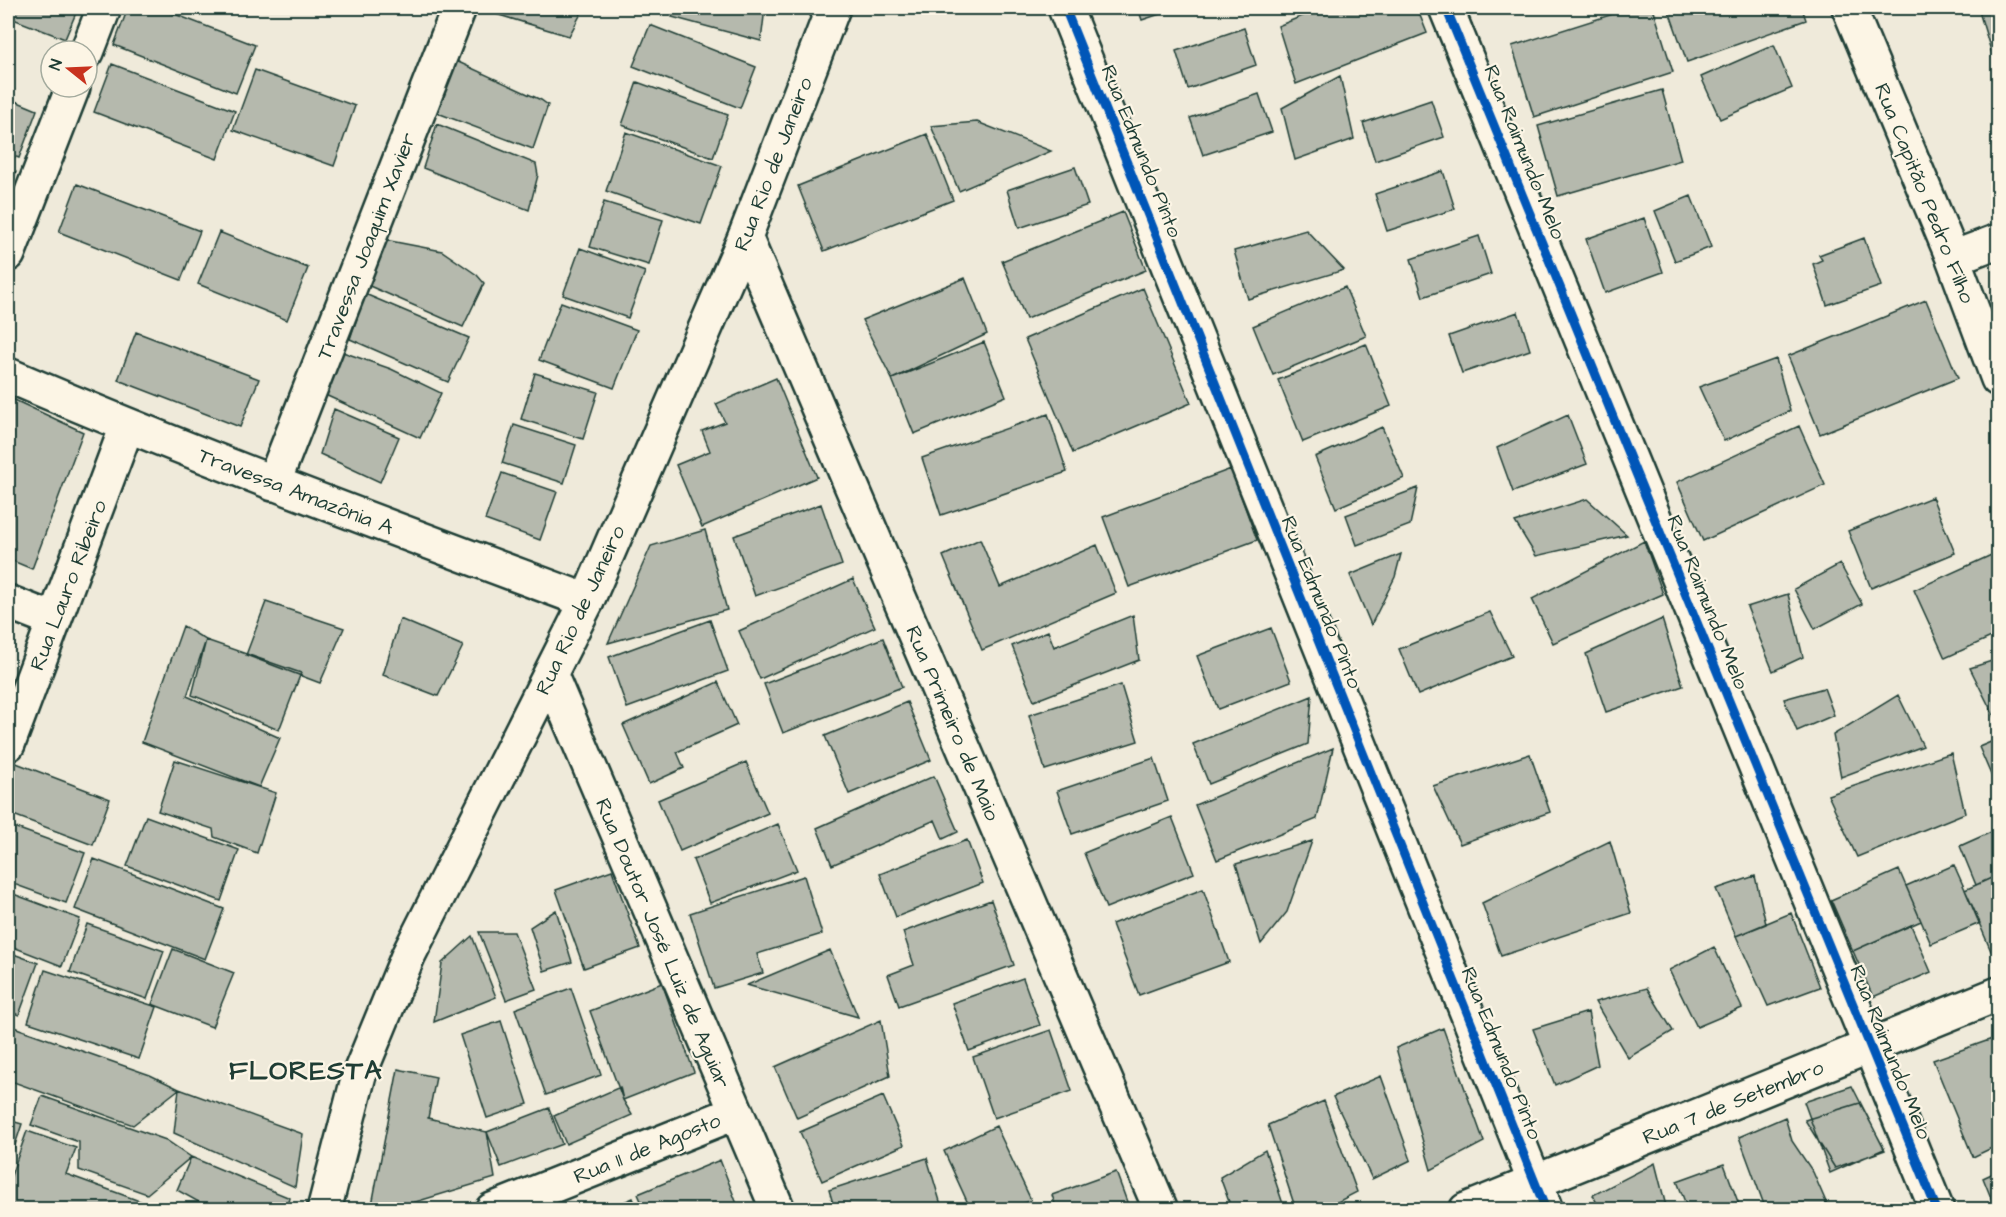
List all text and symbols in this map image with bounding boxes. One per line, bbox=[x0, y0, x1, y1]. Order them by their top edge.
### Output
north arrow bbox=[39, 39, 99, 99]
text: N bbox=[44, 57, 68, 73]
street label: Rua Edmundo Pinto bbox=[1094, 61, 1189, 242]
street label: Rua Raimundo Melo bbox=[1476, 61, 1573, 244]
street label: Rua Rio de Janeiro bbox=[727, 73, 820, 255]
street label: Rua Capitão Pedro Filho bbox=[1866, 79, 1982, 308]
street label: Travessa Joaquim Xavier bbox=[310, 128, 423, 364]
street label: Travessa Amazônia A bbox=[194, 441, 398, 542]
street label: Rua Lauro Ribeiro bbox=[23, 496, 114, 675]
street label: Rua Raimundo Melo bbox=[1659, 511, 1756, 694]
street label: Rua Edmundo Pinto bbox=[1274, 512, 1369, 693]
street label: Rua Rio de Janeiro bbox=[528, 521, 633, 700]
street label: Rua Primeiro de Maio bbox=[898, 621, 1007, 825]
street label: Rua Doutor José Luiz de Aguiar bbox=[586, 794, 737, 1094]
street label: Rua Raimundo Melo bbox=[1842, 961, 1939, 1144]
street label: Rua Edmundo Pinto bbox=[1454, 963, 1549, 1144]
district label: FLORESTA bbox=[229, 1052, 383, 1090]
street label: Rua 7 de Setembro bbox=[1638, 1053, 1828, 1152]
street label: Rua 11 de Agosto bbox=[569, 1106, 726, 1193]

